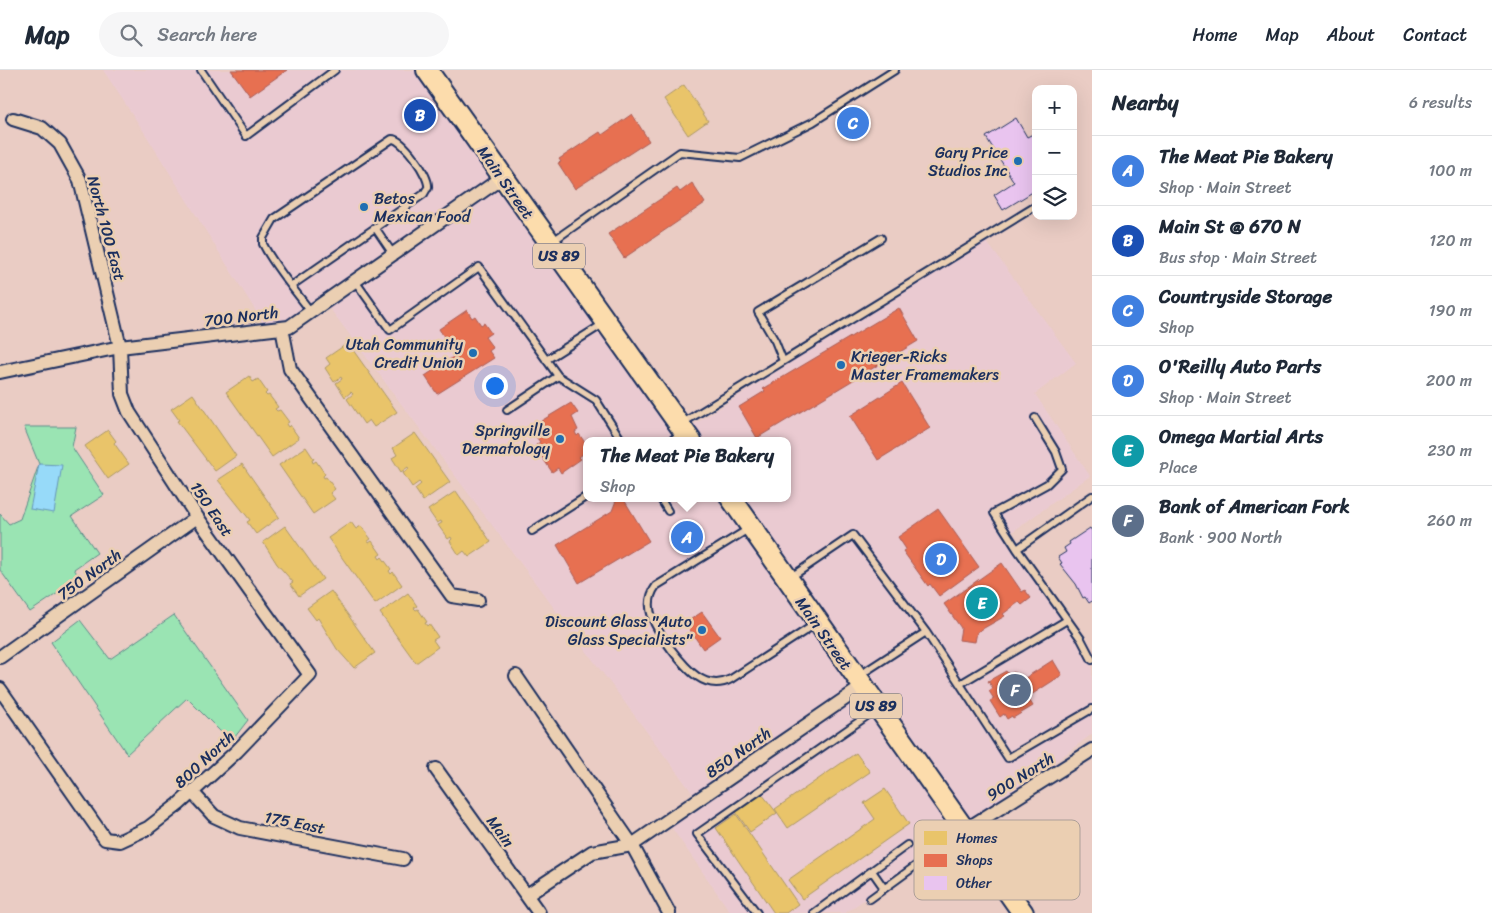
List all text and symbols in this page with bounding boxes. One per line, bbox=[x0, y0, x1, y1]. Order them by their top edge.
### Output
search box bbox=[99, 12, 449, 57]
text: Map bbox=[25, 14, 69, 56]
text: Search here bbox=[157, 18, 257, 51]
text: Home bbox=[1193, 19, 1238, 51]
text: Map bbox=[1266, 19, 1299, 51]
text: About bbox=[1327, 19, 1375, 51]
text: Contact bbox=[1403, 19, 1467, 51]
icon: search bbox=[117, 21, 145, 49]
text: Nearby bbox=[1112, 84, 1178, 122]
map controls bbox=[1032, 85, 1077, 220]
button: + bbox=[1032, 85, 1077, 130]
text: 6 results bbox=[1409, 88, 1472, 117]
pin: B bbox=[404, 96, 436, 134]
pin: C bbox=[837, 104, 869, 142]
button: − bbox=[1032, 130, 1077, 175]
place label: Gary Price Studios Inc bbox=[928, 138, 1008, 185]
street label: Main Street bbox=[469, 139, 542, 225]
text: The Meat Pie Bakery bbox=[1159, 140, 1333, 173]
marker: Gary Price Studios Inc bbox=[1012, 155, 1024, 167]
text: A bbox=[1123, 156, 1133, 185]
text: 100 m bbox=[1428, 156, 1472, 185]
street label: North 100 East bbox=[79, 172, 134, 284]
text: Shop · Main Street bbox=[1159, 173, 1291, 202]
button: layers bbox=[1032, 175, 1077, 220]
place label: Betos Mexican Food bbox=[374, 184, 472, 231]
marker: Betos Mexican Food bbox=[358, 201, 370, 213]
text: Main St @ 670 N bbox=[1159, 210, 1301, 243]
text: B bbox=[1123, 226, 1133, 255]
text: 120 m bbox=[1429, 226, 1472, 255]
text: Bus stop · Main Street bbox=[1159, 243, 1317, 272]
road number: US 89 bbox=[533, 244, 585, 268]
text: Countryside Storage bbox=[1159, 280, 1332, 313]
text: C bbox=[1123, 296, 1133, 325]
text: 190 m bbox=[1429, 296, 1472, 325]
street label: 700 North bbox=[202, 298, 280, 335]
text: Shop bbox=[1159, 313, 1194, 342]
place label: Utah Community Credit Union bbox=[346, 330, 464, 377]
place label: Krieger-Ricks Master Framemakers bbox=[851, 342, 999, 389]
marker: Utah Community Credit Union bbox=[467, 347, 479, 359]
text: O'Reilly Auto Parts bbox=[1159, 350, 1321, 383]
marker: Krieger-Ricks Master Framemakers bbox=[835, 359, 847, 371]
text: D bbox=[1123, 366, 1133, 395]
text: 200 m bbox=[1426, 366, 1472, 395]
your location bbox=[482, 373, 508, 399]
text: Shop · Main Street bbox=[1159, 383, 1291, 412]
place label: Springville Dermatology bbox=[462, 416, 551, 463]
text: Omega Martial Arts bbox=[1159, 420, 1323, 453]
marker: Springville Dermatology bbox=[554, 433, 566, 445]
text: E bbox=[1124, 436, 1132, 465]
text: 230 m bbox=[1427, 436, 1472, 465]
popup bbox=[583, 437, 791, 502]
text: The Meat Pie Bakery bbox=[600, 439, 774, 472]
text: Place bbox=[1159, 453, 1198, 482]
text: Shop bbox=[600, 472, 635, 501]
street label: 150 East bbox=[182, 475, 241, 543]
text: Bank of American Fork bbox=[1159, 490, 1350, 523]
text: F bbox=[1124, 506, 1132, 535]
text: 260 m bbox=[1427, 506, 1472, 535]
pin: A bbox=[671, 518, 703, 556]
text: Bank · 900 North bbox=[1159, 523, 1282, 552]
pin: D bbox=[925, 540, 957, 578]
street label: 750 North bbox=[51, 541, 128, 608]
pin: E bbox=[966, 584, 998, 622]
street label: Main Street bbox=[787, 590, 860, 676]
place label: Discount Glass "Auto Glass Specialists" bbox=[545, 607, 693, 654]
marker: Discount Glass "Auto Glass Specialists" bbox=[696, 624, 708, 636]
pin: F bbox=[999, 671, 1031, 709]
road number: US 89 bbox=[850, 694, 902, 718]
street label: 850 North bbox=[699, 719, 777, 786]
street label: 800 North bbox=[167, 723, 242, 796]
street label: 900 North bbox=[981, 744, 1060, 809]
street label: 175 East bbox=[262, 802, 328, 843]
street label: Main bbox=[479, 809, 523, 854]
legend bbox=[914, 820, 1080, 900]
text: Homes bbox=[956, 826, 998, 851]
text: Shops bbox=[956, 848, 993, 873]
text: Other bbox=[956, 871, 993, 896]

